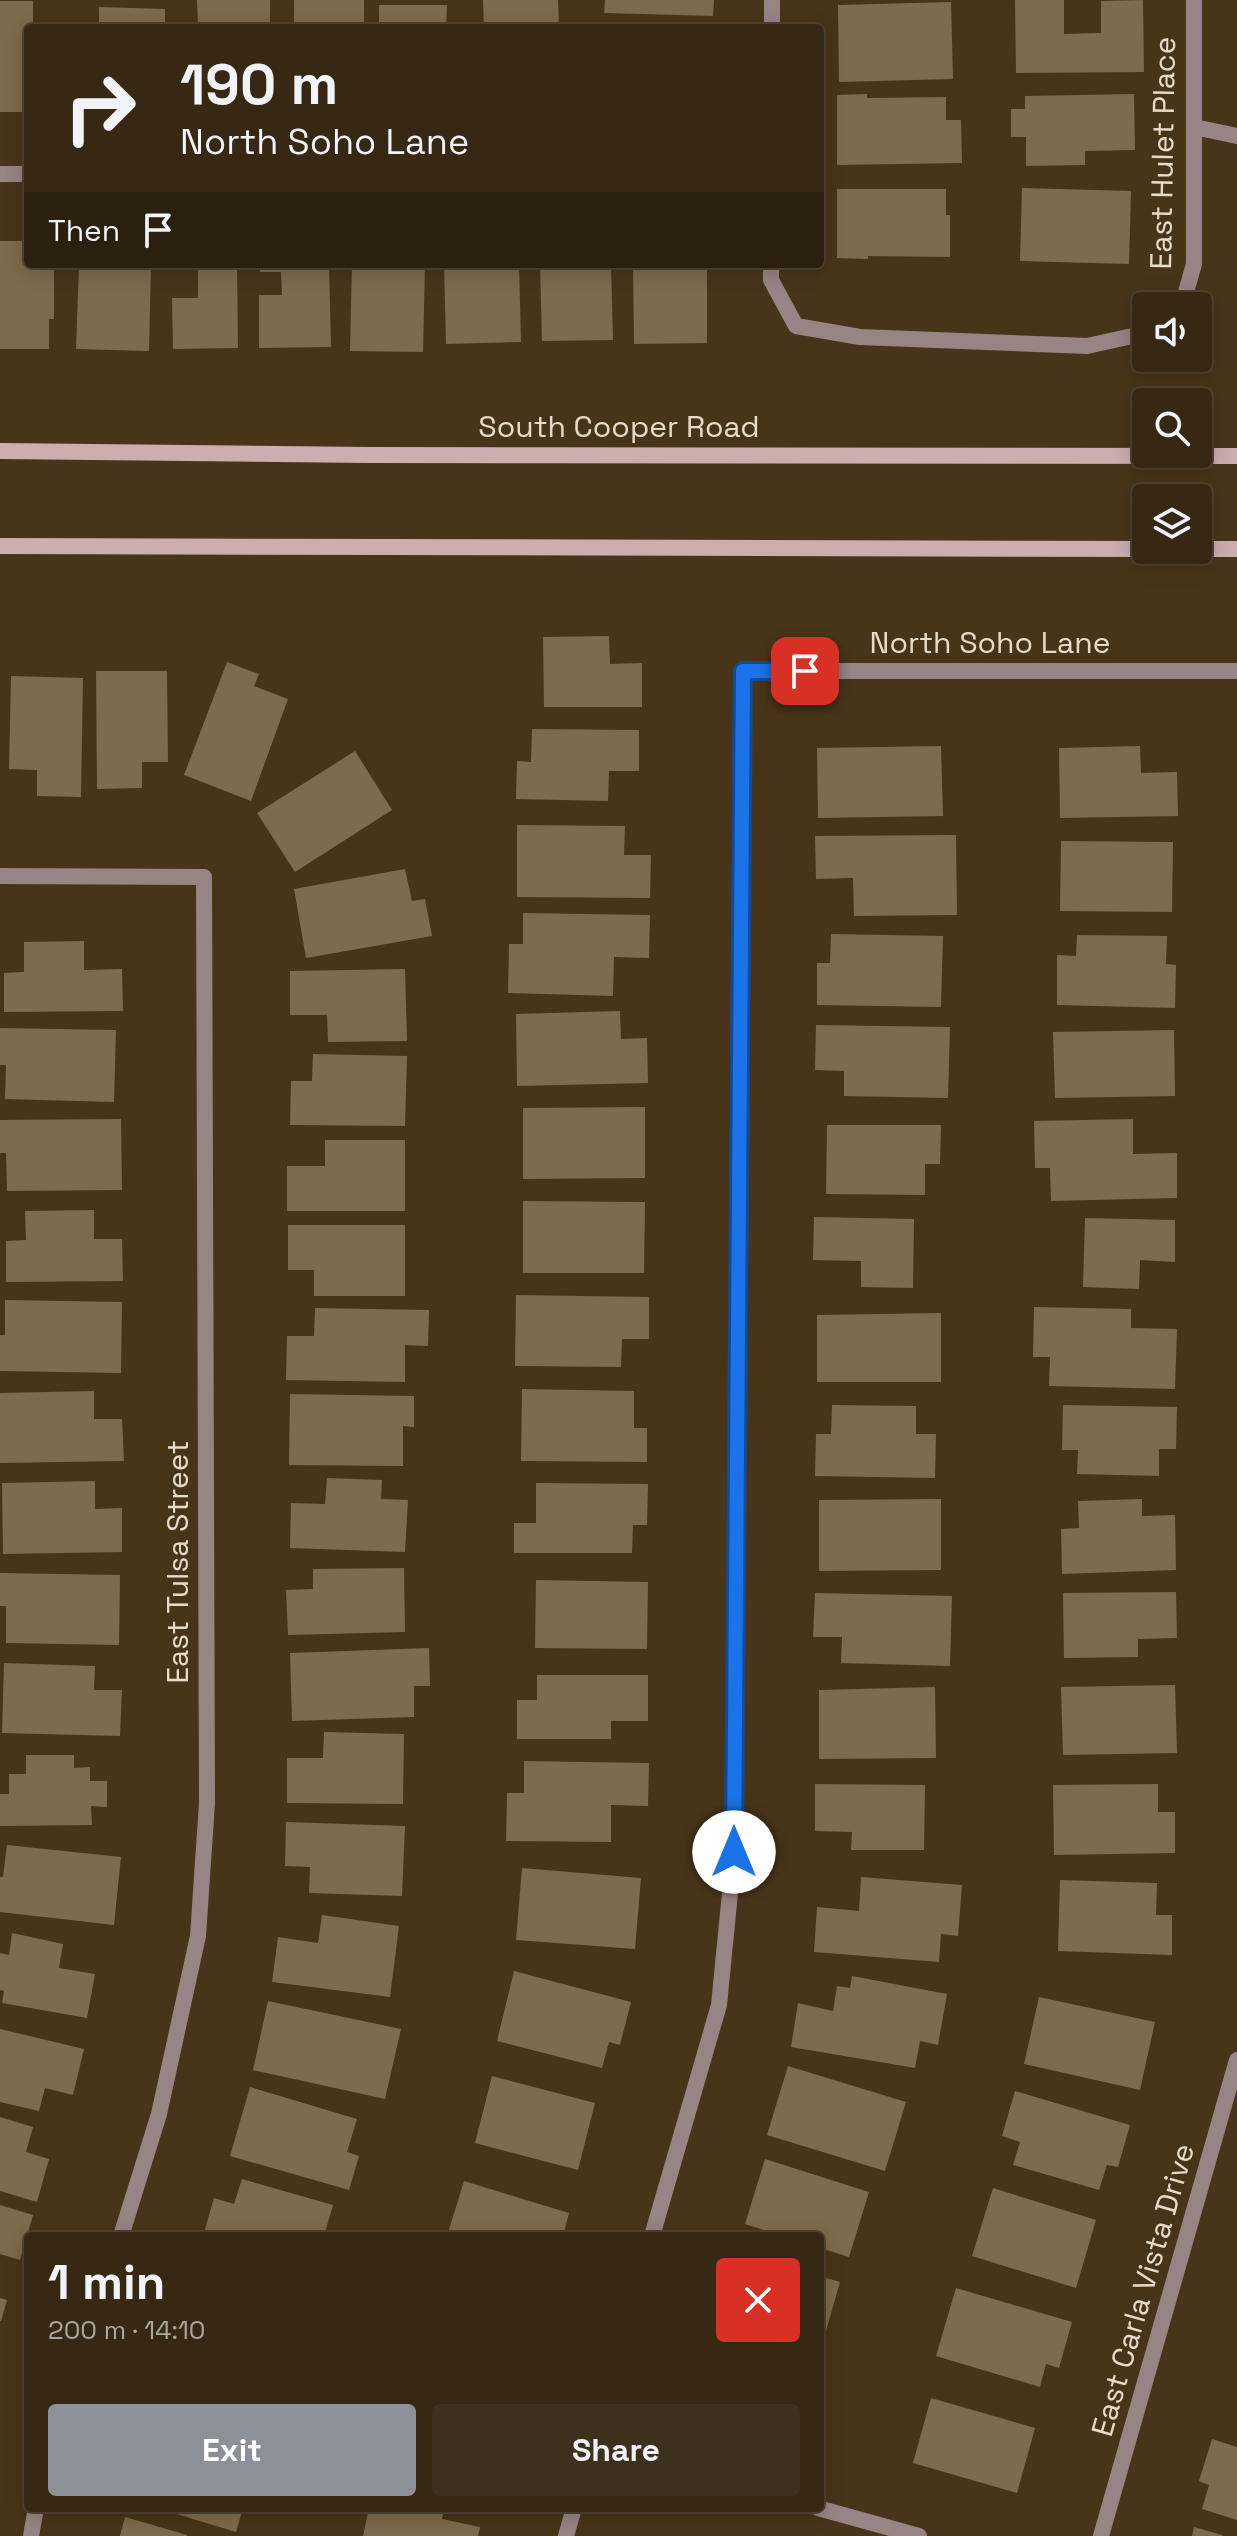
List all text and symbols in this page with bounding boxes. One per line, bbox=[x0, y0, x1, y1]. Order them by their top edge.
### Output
street label: East Hulet Place bbox=[1141, 36, 1184, 270]
text: 190 m bbox=[180, 49, 338, 120]
icon: right bbox=[48, 56, 152, 160]
text: North Soho Lane bbox=[180, 119, 469, 165]
icon: arrive bbox=[136, 208, 180, 252]
text: Then bbox=[48, 211, 120, 250]
map controls bbox=[1132, 292, 1212, 564]
button: sound bbox=[1132, 292, 1212, 372]
button: search bbox=[1132, 388, 1212, 468]
street label: South Cooper Road bbox=[478, 407, 760, 446]
button: layers bbox=[1132, 484, 1212, 564]
street label: North Soho Lane bbox=[870, 623, 1111, 662]
pin bbox=[771, 637, 839, 705]
icon: arrive bbox=[783, 649, 827, 693]
street label: East Tulsa Street bbox=[158, 1440, 197, 1684]
position arrow bbox=[692, 1810, 776, 1894]
street label: East Carla Vista Drive bbox=[1082, 2139, 1203, 2441]
text: 1 min bbox=[48, 2252, 165, 2313]
button: close bbox=[716, 2258, 800, 2342]
text: 200 m · 14:10 bbox=[48, 2313, 206, 2347]
button: Exit bbox=[48, 2404, 416, 2496]
button: Share bbox=[432, 2404, 800, 2496]

